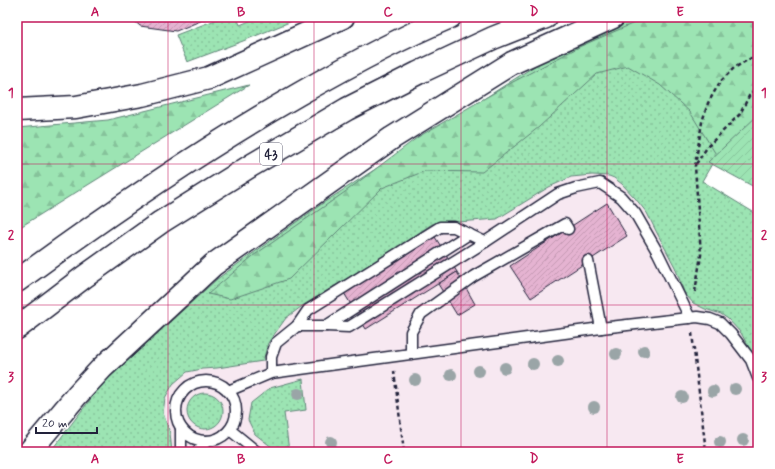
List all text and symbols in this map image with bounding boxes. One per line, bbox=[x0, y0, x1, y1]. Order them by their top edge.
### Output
text: A bbox=[91, 4, 99, 21]
text: B bbox=[237, 4, 246, 21]
text: C bbox=[383, 4, 393, 21]
text: D bbox=[530, 4, 539, 21]
text: E bbox=[676, 4, 684, 21]
text: 1 bbox=[8, 85, 14, 102]
text: 1 bbox=[761, 85, 767, 102]
road number: 43 bbox=[260, 143, 282, 165]
text: 2 bbox=[8, 227, 15, 244]
text: 2 bbox=[761, 227, 768, 244]
text: 3 bbox=[8, 369, 14, 386]
text: 3 bbox=[761, 369, 767, 386]
scale bar bbox=[36, 409, 97, 435]
text: 20 m bbox=[42, 416, 68, 432]
text: A bbox=[91, 451, 99, 468]
text: B bbox=[237, 451, 246, 468]
text: C bbox=[383, 451, 393, 468]
text: D bbox=[530, 451, 539, 468]
text: E bbox=[676, 451, 684, 468]

